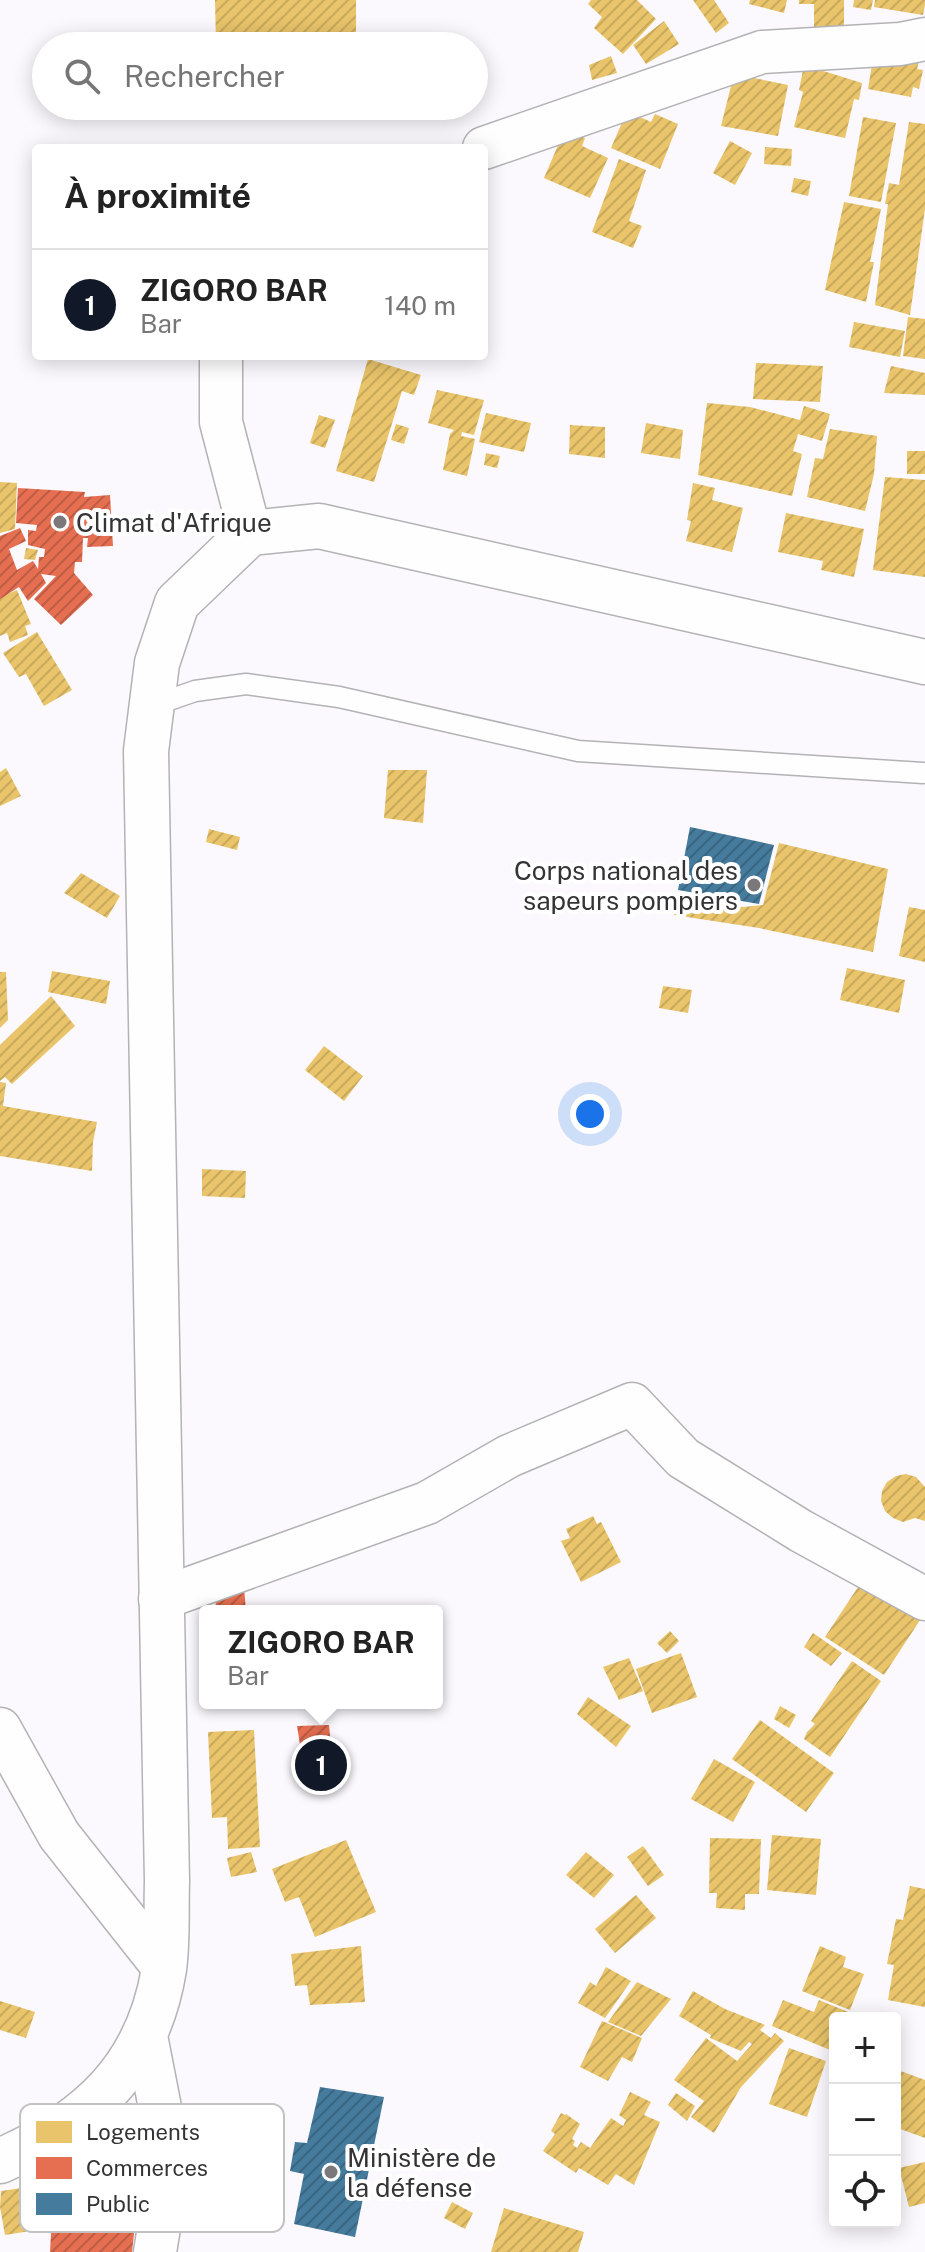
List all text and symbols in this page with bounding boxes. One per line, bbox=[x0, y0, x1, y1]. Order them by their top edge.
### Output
search box bbox=[32, 32, 488, 120]
icon: search bbox=[60, 54, 104, 98]
text: Rechercher bbox=[124, 58, 285, 94]
text: À proximité bbox=[64, 176, 251, 216]
text: ZIGORO BAR bbox=[140, 272, 328, 308]
text: 1 bbox=[84, 290, 96, 321]
text: 140 m bbox=[384, 290, 456, 321]
text: Bar bbox=[140, 308, 182, 339]
place label: Climat d'Afrique bbox=[76, 507, 272, 538]
marker: Climat d'Afrique bbox=[51, 513, 69, 531]
place label: Corps national des sapeurs pompiers bbox=[514, 855, 738, 916]
marker: Corps national des sapeurs pompiers bbox=[745, 876, 763, 894]
your location bbox=[570, 1094, 610, 1134]
popup bbox=[199, 1605, 443, 1709]
text: ZIGORO BAR bbox=[227, 1624, 415, 1660]
text: Bar bbox=[227, 1660, 269, 1691]
pin: 1 bbox=[295, 1735, 347, 1795]
map controls bbox=[829, 2012, 901, 2228]
button: + bbox=[829, 2012, 901, 2084]
button: − bbox=[829, 2084, 901, 2156]
legend bbox=[20, 2104, 284, 2232]
text: Logements bbox=[86, 2119, 200, 2145]
place label: Ministère de la défense bbox=[347, 2142, 496, 2203]
text: Commerces bbox=[86, 2155, 208, 2181]
button: locate bbox=[829, 2156, 901, 2228]
marker: Ministère de la défense bbox=[322, 2163, 340, 2181]
text: Public bbox=[86, 2191, 150, 2217]

